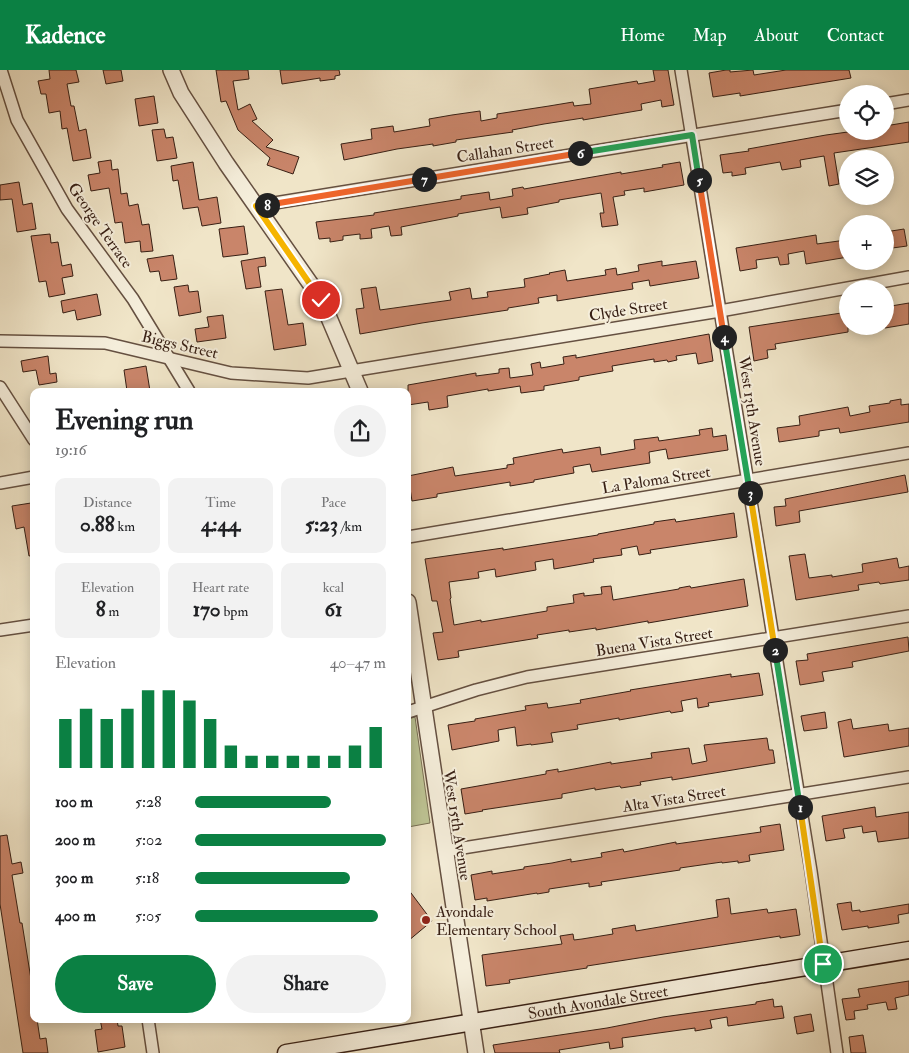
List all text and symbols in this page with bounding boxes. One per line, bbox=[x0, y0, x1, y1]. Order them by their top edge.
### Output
text: Kadence bbox=[25, 20, 106, 51]
text: Home bbox=[620, 24, 665, 47]
text: Map bbox=[693, 24, 727, 47]
text: About bbox=[755, 24, 799, 47]
text: Contact bbox=[827, 24, 884, 47]
map controls bbox=[839, 85, 894, 335]
button: locate bbox=[839, 85, 894, 140]
street label: Callahan Street bbox=[455, 132, 555, 168]
pin: 6 bbox=[568, 140, 592, 166]
text: 6 bbox=[577, 145, 584, 162]
button: layers bbox=[839, 150, 894, 205]
pin: 7 bbox=[412, 166, 436, 192]
pin: 5 bbox=[686, 168, 712, 192]
text: 7 bbox=[421, 171, 428, 188]
text: 5 bbox=[696, 172, 703, 189]
street label: George Terrace bbox=[63, 179, 137, 272]
pin: 8 bbox=[254, 192, 280, 218]
text: 8 bbox=[264, 197, 271, 214]
button: + bbox=[839, 215, 894, 270]
pin bbox=[300, 279, 342, 321]
button: − bbox=[839, 280, 894, 335]
icon: check bbox=[307, 286, 335, 314]
street label: Clyde Street bbox=[588, 294, 669, 326]
pin: 4 bbox=[712, 324, 736, 350]
street label: Biggs Street bbox=[140, 326, 220, 363]
text: 4 bbox=[721, 329, 728, 346]
street label: West 13th Avenue bbox=[733, 354, 771, 468]
text: Evening run bbox=[55, 403, 193, 438]
button: share bbox=[334, 405, 386, 457]
text: 19:16 bbox=[55, 440, 87, 460]
street label: La Paloma Street bbox=[600, 462, 712, 498]
pin: 3 bbox=[738, 480, 762, 506]
text: 3 bbox=[748, 485, 753, 502]
text: Distance bbox=[83, 494, 132, 511]
text: Time bbox=[205, 494, 236, 511]
text: Pace bbox=[321, 494, 346, 511]
text: 0.88 bbox=[80, 511, 115, 538]
text: 4:44 bbox=[201, 511, 240, 538]
text: 5:23 bbox=[305, 511, 338, 538]
text: km bbox=[115, 518, 135, 535]
text: /km bbox=[338, 518, 362, 535]
text: Elevation bbox=[81, 579, 134, 596]
text: Heart rate bbox=[192, 579, 249, 596]
text: kcal bbox=[323, 579, 344, 596]
text: 8 bbox=[96, 596, 106, 623]
text: 170 bbox=[193, 596, 221, 623]
text: 61 bbox=[325, 596, 343, 623]
text: m bbox=[106, 603, 119, 620]
text: bpm bbox=[221, 603, 248, 620]
street label: Buena Vista Street bbox=[594, 623, 714, 661]
pin: 2 bbox=[762, 638, 788, 662]
text: 2 bbox=[772, 642, 779, 659]
text: Elevation bbox=[55, 653, 116, 673]
text: 40–47 m bbox=[330, 653, 386, 673]
street label: West 15th Avenue bbox=[438, 768, 476, 882]
street label: Alta Vista Street bbox=[620, 781, 727, 817]
text: 100 m bbox=[55, 792, 93, 812]
text: 5:28 bbox=[135, 792, 162, 812]
pin: 1 bbox=[788, 794, 812, 820]
text: 1 bbox=[798, 799, 803, 816]
text: 200 m bbox=[55, 830, 95, 850]
text: 5:02 bbox=[135, 830, 162, 850]
text: 300 m bbox=[55, 868, 93, 888]
text: 5:18 bbox=[135, 868, 159, 888]
place label: Avondale Elementary School bbox=[435, 902, 557, 940]
text: 400 m bbox=[55, 906, 96, 926]
text: 5:05 bbox=[135, 906, 161, 926]
marker: Avondale Elementary School bbox=[420, 914, 432, 926]
pin bbox=[802, 943, 844, 985]
icon: arrive bbox=[809, 950, 837, 978]
button: Save bbox=[55, 955, 216, 1013]
button: Share bbox=[226, 955, 386, 1013]
street label: South Avondale Street bbox=[527, 981, 669, 1024]

